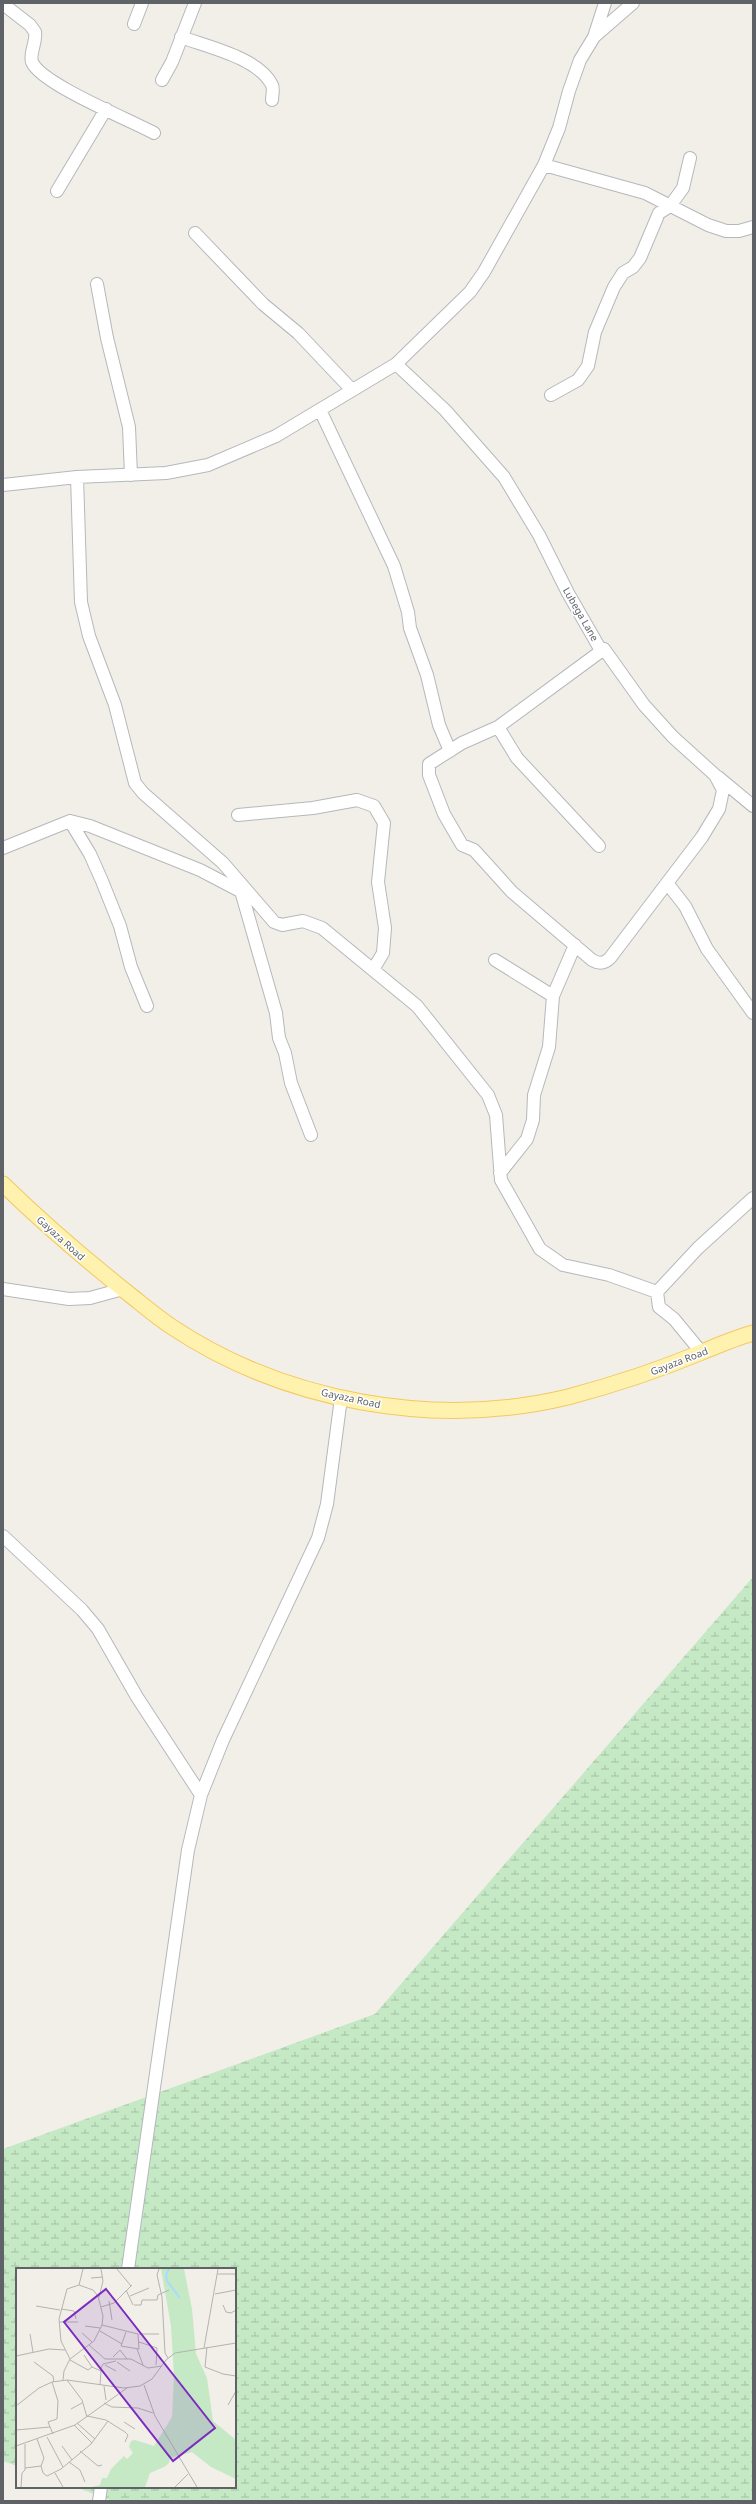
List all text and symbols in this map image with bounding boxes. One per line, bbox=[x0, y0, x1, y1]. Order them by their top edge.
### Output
street label: Lubega Lane bbox=[560, 584, 602, 644]
street label: Gayaza Road bbox=[34, 1213, 88, 1263]
street label: Gayaza Road bbox=[648, 1344, 710, 1378]
street label: Gayaza Road bbox=[320, 1385, 382, 1411]
inset map bbox=[16, 2268, 236, 2488]

